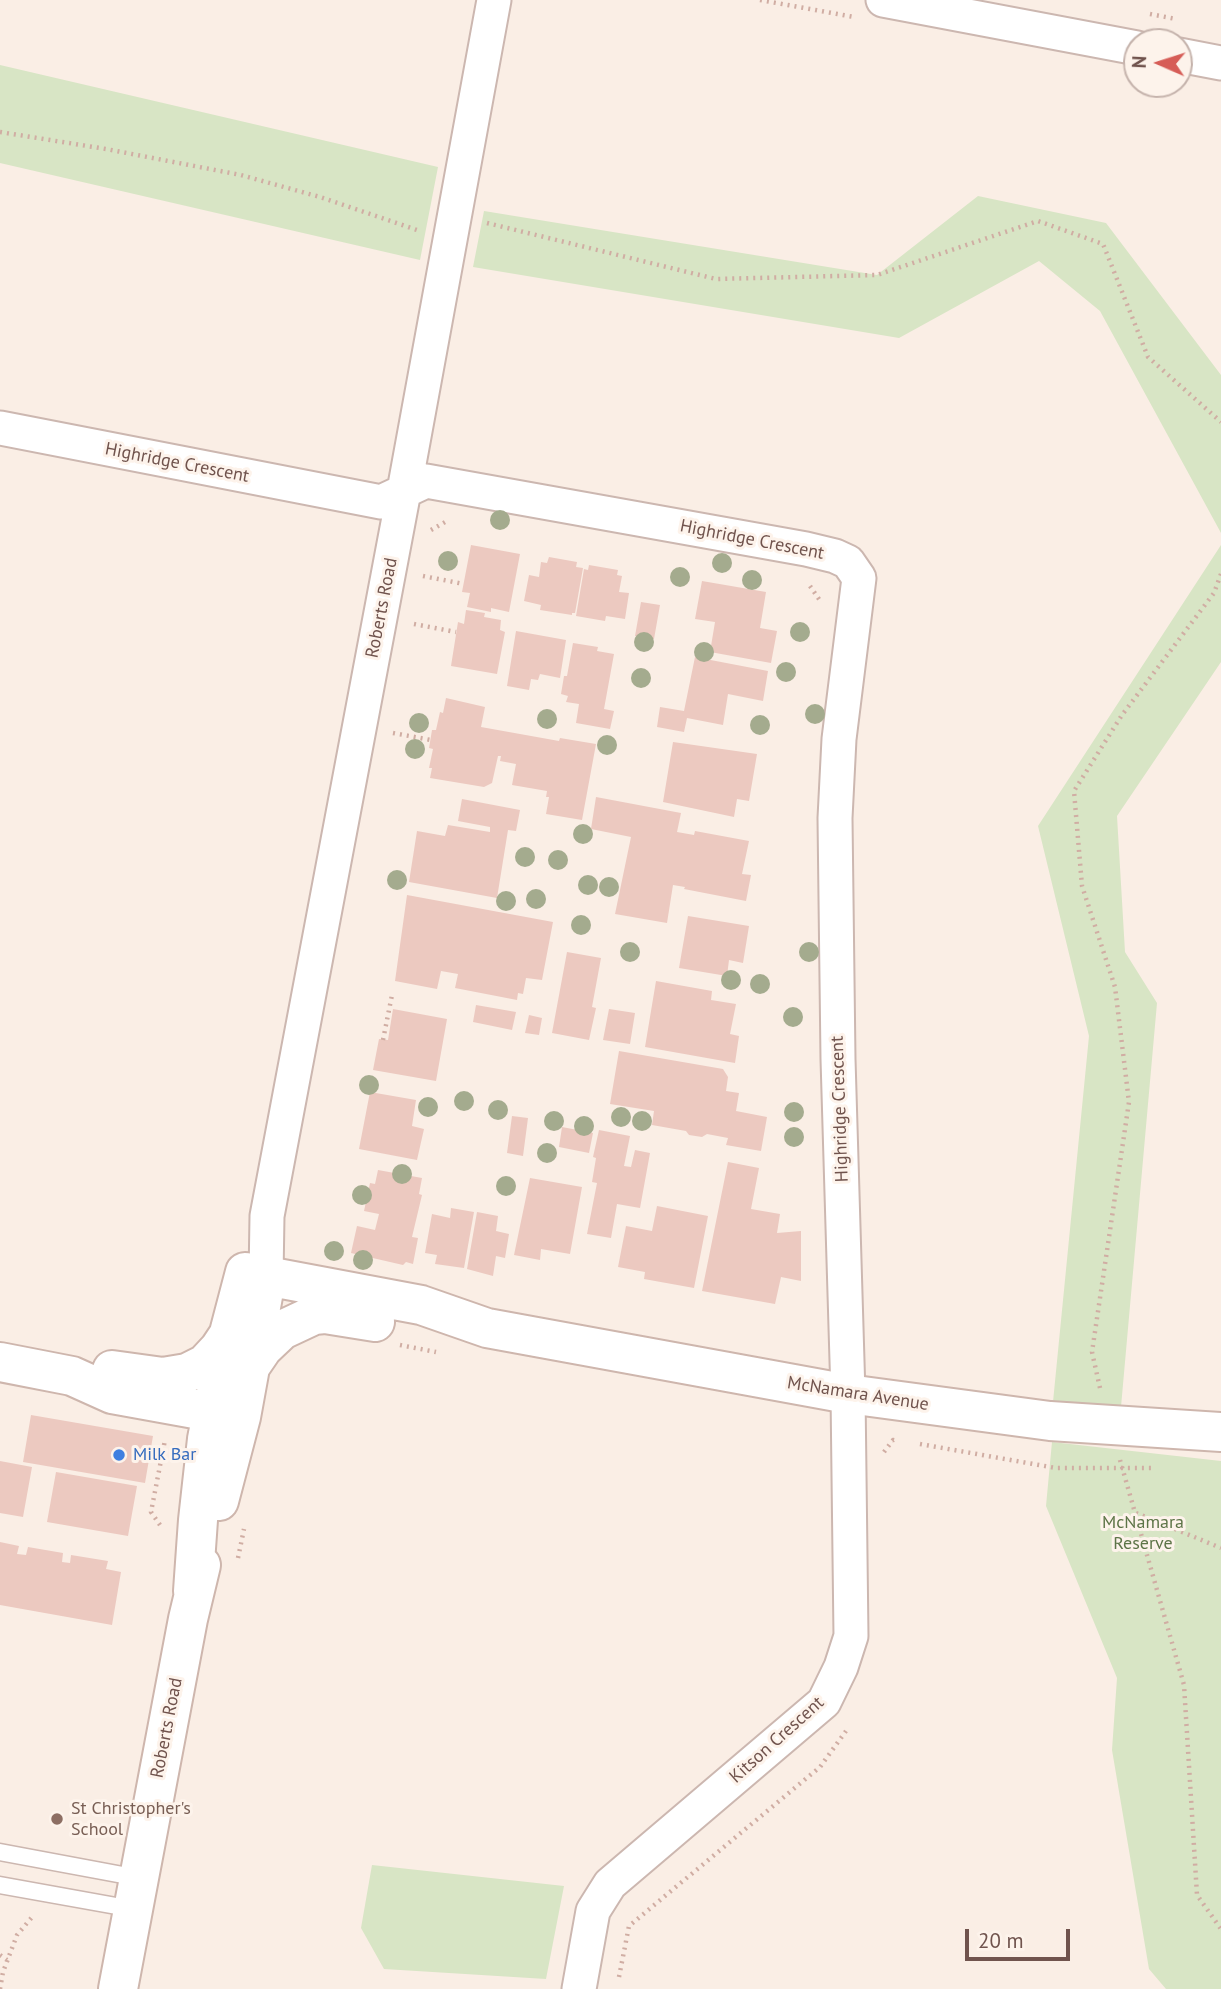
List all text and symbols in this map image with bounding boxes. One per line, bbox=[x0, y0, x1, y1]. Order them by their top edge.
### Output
north arrow bbox=[1123, 28, 1193, 98]
text: N bbox=[1127, 55, 1151, 69]
street label: Highridge Crescent bbox=[103, 438, 251, 488]
street label: Highridge Crescent bbox=[678, 515, 826, 565]
street label: Roberts Road bbox=[362, 556, 402, 660]
street label: Highridge Crescent bbox=[827, 1036, 853, 1182]
street label: McNamara Avenue bbox=[786, 1372, 930, 1416]
place label: Milk Bar bbox=[133, 1444, 196, 1466]
marker: Milk Bar bbox=[111, 1447, 127, 1463]
park label: McNamara Reserve bbox=[1102, 1512, 1184, 1554]
street label: Roberts Road bbox=[147, 1676, 187, 1780]
street label: Kitson Crescent bbox=[725, 1692, 829, 1788]
place label: St Christopher's School bbox=[71, 1798, 191, 1840]
marker: St Christopher's School bbox=[49, 1811, 65, 1827]
scale bar bbox=[969, 1916, 1074, 1960]
text: 20 m bbox=[978, 1927, 1024, 1954]

